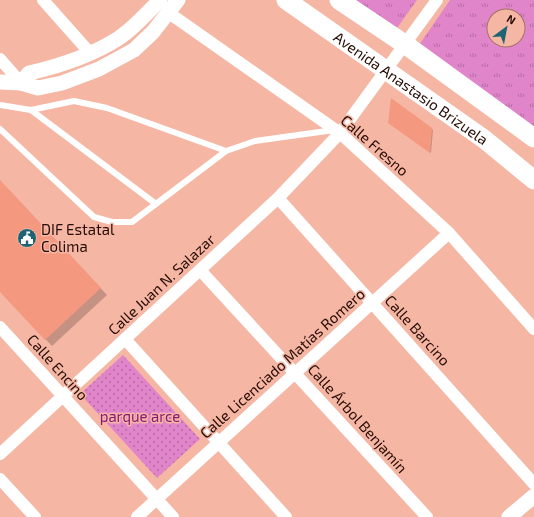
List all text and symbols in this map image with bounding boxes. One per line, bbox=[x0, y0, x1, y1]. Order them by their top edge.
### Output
north arrow bbox=[486, 8, 526, 48]
text: N bbox=[505, 11, 518, 27]
street label: Avenida Anastasio Brizuela bbox=[331, 28, 492, 148]
street label: Calle Fresno bbox=[338, 111, 412, 179]
place label: DIF Estatal Colima bbox=[41, 220, 115, 255]
public building icon: DIF Estatal Colima bbox=[16, 227, 38, 249]
street label: Calle Juan N. Salazar bbox=[104, 230, 218, 338]
street label: Calle Licenciado Matías Romero bbox=[196, 284, 368, 442]
street label: Calle Barcino bbox=[382, 291, 454, 369]
street label: Calle Encino bbox=[24, 330, 92, 404]
street label: Calle Árbol Benjamín bbox=[304, 360, 412, 477]
park label: parque arce bbox=[100, 407, 180, 425]

